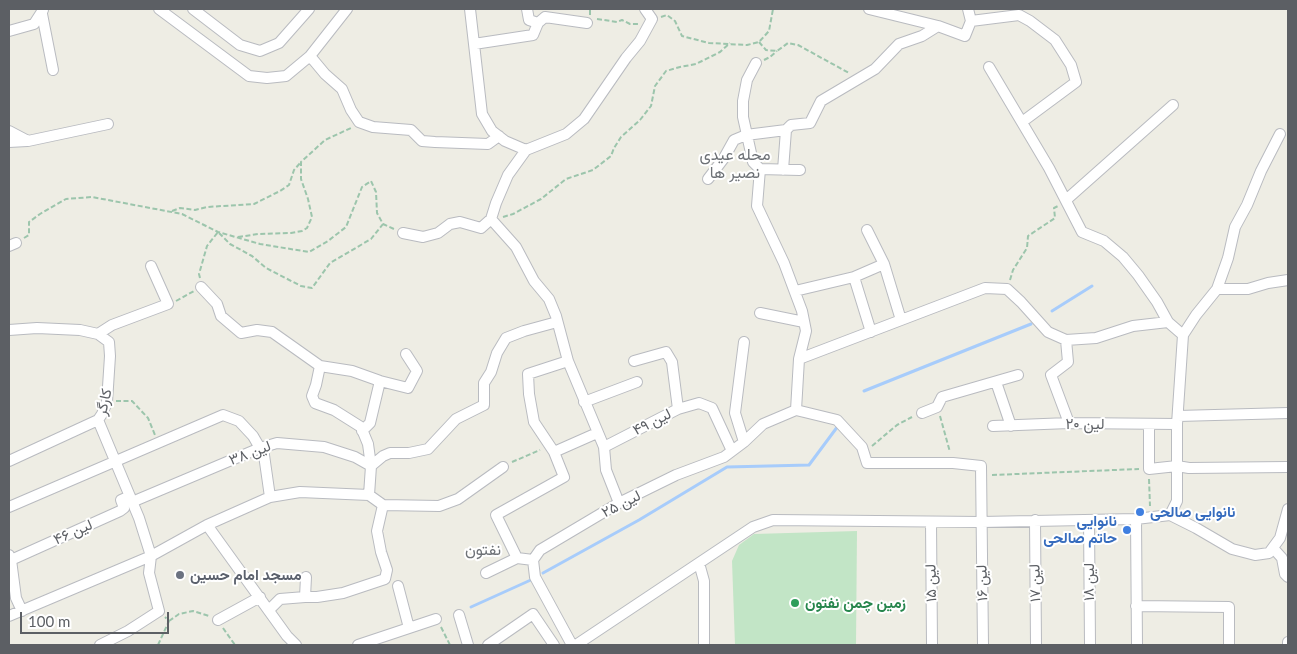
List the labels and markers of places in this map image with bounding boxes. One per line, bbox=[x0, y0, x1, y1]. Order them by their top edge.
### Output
place label: نانوایی صالحی bbox=[1150, 503, 1235, 521]
marker: نانوایی صالحی bbox=[1134, 506, 1146, 518]
place label: نانوایی حاتم صالحی bbox=[1043, 512, 1117, 547]
marker: نانوایی حاتم صالحی bbox=[1121, 524, 1133, 536]
place label: مسجد امام حسین bbox=[190, 566, 302, 584]
marker: مسجد امام حسین bbox=[174, 569, 186, 581]
place label: زمین چمن نفتون bbox=[805, 594, 906, 612]
marker: زمین چمن نفتون bbox=[789, 597, 801, 609]

